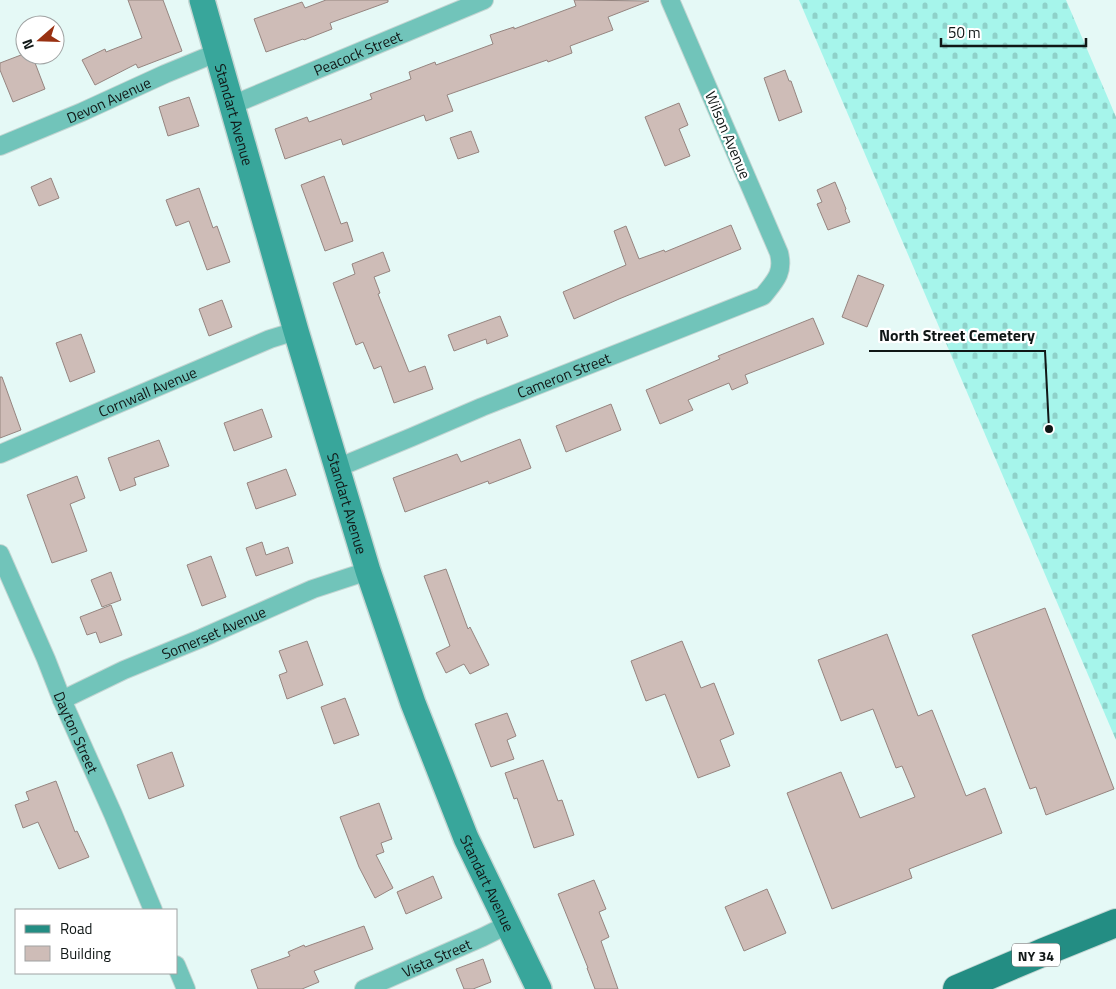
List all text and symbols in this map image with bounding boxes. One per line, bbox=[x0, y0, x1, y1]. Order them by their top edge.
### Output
north arrow bbox=[15, 15, 65, 65]
scale bar bbox=[941, 15, 1086, 47]
text: 50 m bbox=[948, 21, 981, 44]
street label: Peacock Street bbox=[310, 24, 406, 81]
text: N bbox=[16, 36, 39, 53]
street label: Standart Avenue bbox=[209, 61, 260, 168]
street label: Devon Avenue bbox=[63, 71, 155, 129]
street label: Wilson Avenue bbox=[699, 88, 757, 182]
callout: North Street Cemetery bbox=[869, 320, 1045, 351]
text: North Street Cemetery bbox=[879, 323, 1035, 347]
street label: Cameron Street bbox=[513, 346, 614, 404]
street label: Cornwall Avenue bbox=[94, 360, 200, 422]
street label: Standart Avenue bbox=[322, 450, 374, 557]
street label: Somerset Avenue bbox=[158, 600, 269, 665]
street label: Dayton Street bbox=[48, 688, 105, 778]
street label: Standart Avenue bbox=[454, 831, 521, 935]
legend bbox=[15, 909, 178, 974]
text: Road bbox=[60, 917, 92, 940]
street label: Vista Street bbox=[398, 932, 475, 983]
text: Building bbox=[60, 942, 111, 965]
road number: NY 34 bbox=[1012, 944, 1060, 966]

